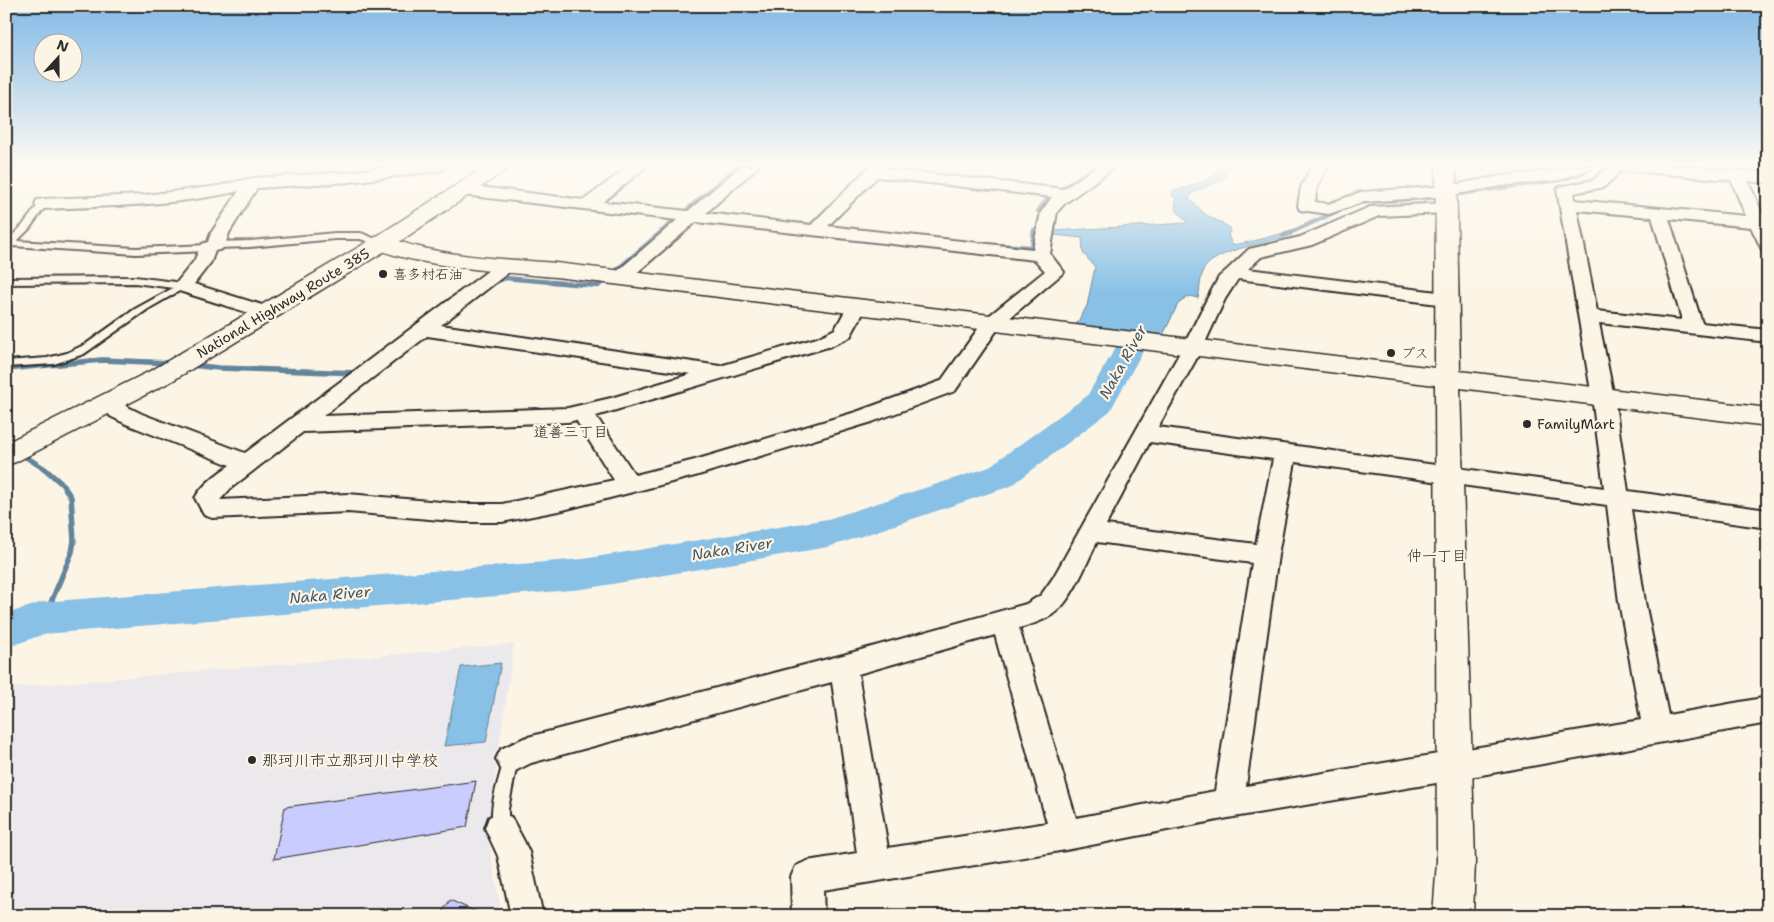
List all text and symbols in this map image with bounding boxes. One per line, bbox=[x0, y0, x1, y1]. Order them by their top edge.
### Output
north arrow bbox=[32, 32, 82, 82]
text: N bbox=[54, 35, 71, 56]
street label: National Highway Route 385 bbox=[193, 244, 373, 362]
place label: 喜多村石油 bbox=[393, 265, 463, 283]
marker: 喜多村石油 bbox=[377, 268, 389, 280]
water label: Naka River bbox=[1094, 321, 1152, 403]
place label: プス bbox=[1401, 344, 1428, 362]
marker: プス bbox=[1385, 347, 1397, 359]
place label: FamilyMart bbox=[1537, 415, 1615, 433]
marker: FamilyMart bbox=[1521, 418, 1533, 430]
district label: 道善三丁目 bbox=[533, 422, 609, 442]
water label: Naka River bbox=[690, 533, 775, 565]
district label: 仲一丁目 bbox=[1407, 546, 1467, 566]
water label: Naka River bbox=[289, 581, 372, 609]
place label: 那珂川市立那珂川中学校 bbox=[262, 750, 438, 771]
marker: 那珂川市立那珂川中学校 bbox=[246, 754, 258, 766]

